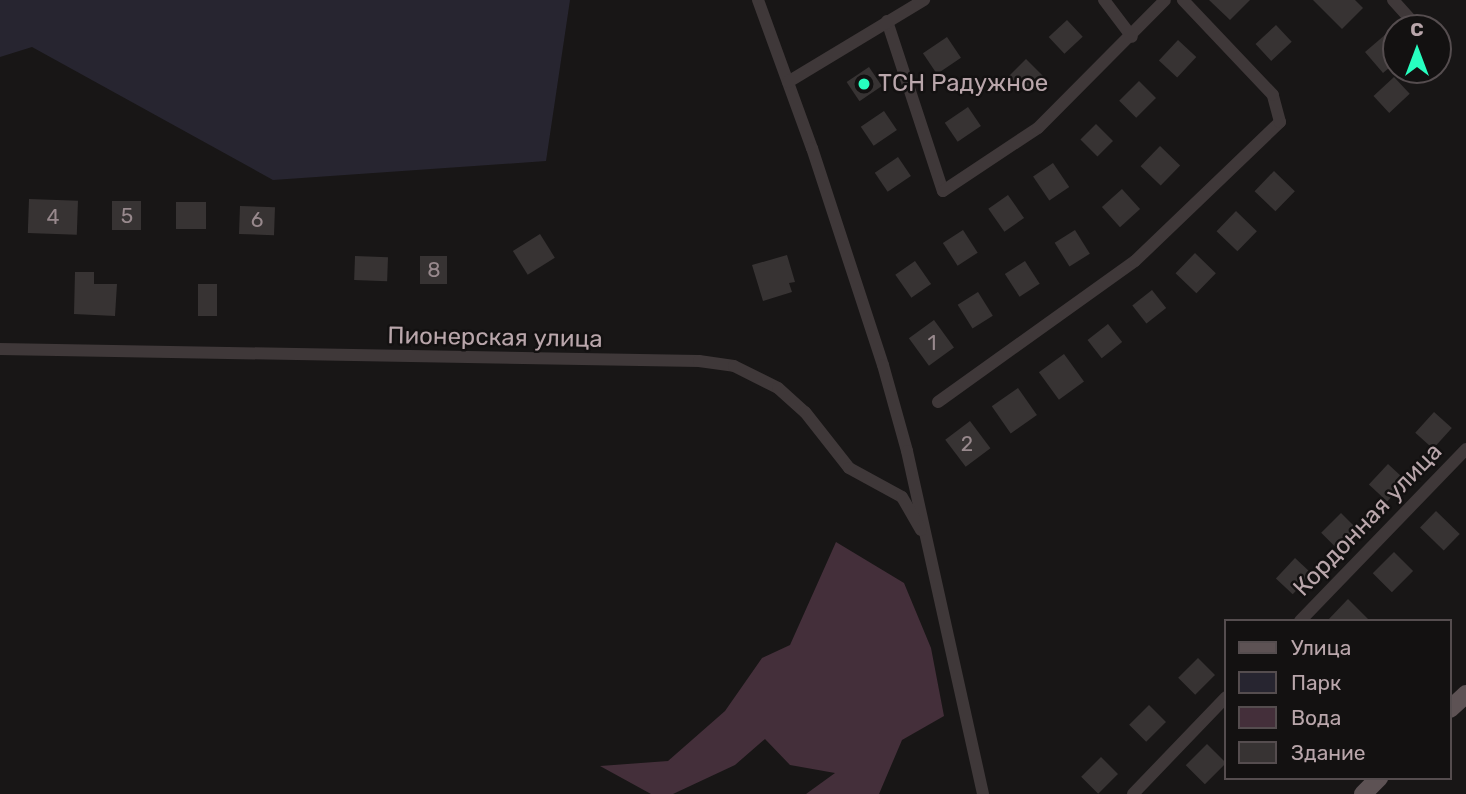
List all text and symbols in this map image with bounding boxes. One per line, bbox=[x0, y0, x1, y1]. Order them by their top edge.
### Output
north arrow bbox=[1382, 14, 1452, 84]
text: С bbox=[1410, 18, 1424, 41]
place label: ТСН Радужное bbox=[878, 70, 1048, 98]
marker: ТСН Радужное bbox=[856, 76, 872, 92]
house number: 5 bbox=[121, 203, 133, 229]
house number: 4 bbox=[46, 204, 60, 230]
house number: 6 bbox=[251, 207, 263, 233]
house number: 8 bbox=[427, 257, 441, 283]
street label: Пионерская улица bbox=[387, 322, 603, 354]
house number: 1 bbox=[928, 330, 936, 356]
house number: 2 bbox=[961, 431, 973, 457]
street label: Кордонная улица bbox=[1288, 438, 1448, 602]
legend bbox=[1224, 619, 1452, 780]
text: Улица bbox=[1291, 635, 1351, 660]
text: Парк bbox=[1291, 670, 1341, 695]
text: Вода bbox=[1291, 705, 1341, 730]
text: Здание bbox=[1291, 740, 1366, 765]

